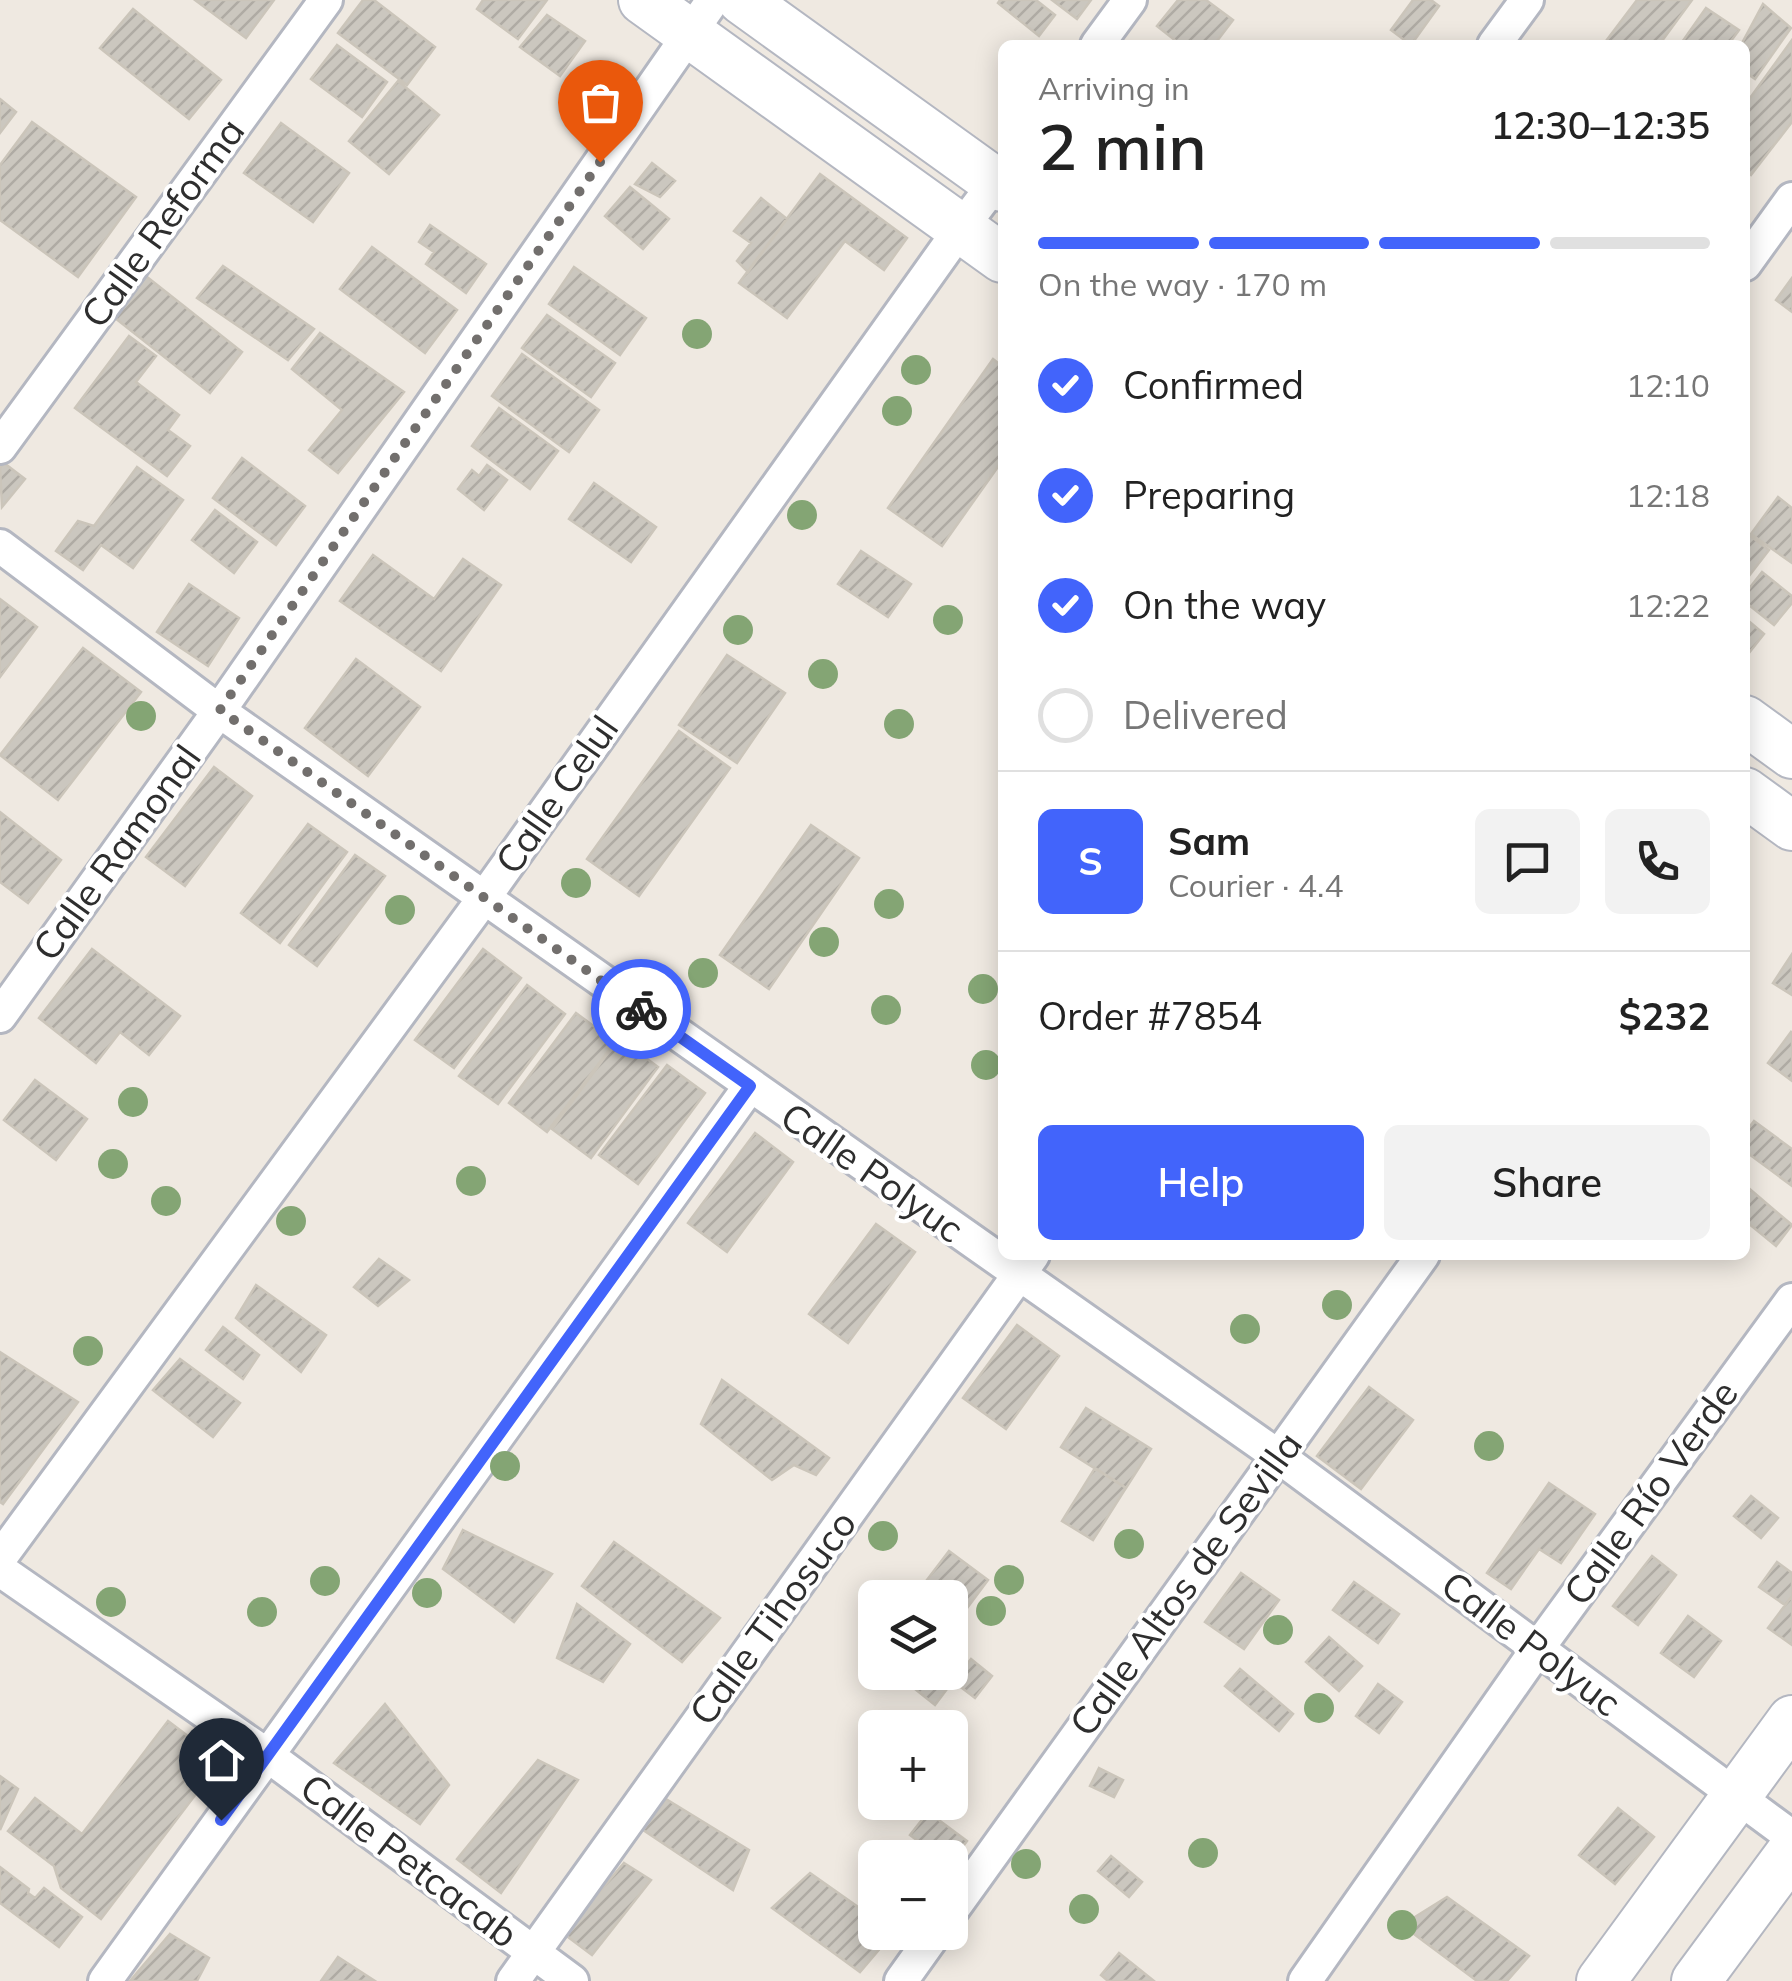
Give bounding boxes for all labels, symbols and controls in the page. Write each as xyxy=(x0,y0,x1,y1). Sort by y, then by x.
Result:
pin xyxy=(558,60,643,163)
text: Arriving in xyxy=(1038,68,1190,108)
icon: bag xyxy=(573,75,628,130)
text: 12:30–12:35 xyxy=(1490,101,1710,149)
text: 2 min xyxy=(1038,105,1207,186)
street label: Calle Reforma xyxy=(70,108,254,337)
text: On the way · 170 m xyxy=(1038,264,1327,304)
icon: check xyxy=(1038,358,1093,413)
text: Confirmed xyxy=(1123,361,1304,409)
text: 12:10 xyxy=(1626,365,1710,405)
icon: check xyxy=(1038,468,1093,523)
text: Preparing xyxy=(1123,471,1295,519)
text: 12:18 xyxy=(1626,475,1710,515)
icon: check xyxy=(1038,578,1093,633)
text: On the way xyxy=(1123,581,1326,629)
text: 12:22 xyxy=(1626,585,1710,625)
text: Delivered xyxy=(1123,691,1288,739)
street label: Calle Celul xyxy=(484,706,628,883)
street label: Calle Ramonal xyxy=(22,735,211,970)
button: chat xyxy=(1475,809,1580,914)
button: phone xyxy=(1605,809,1710,914)
text: Sam xyxy=(1168,817,1250,865)
text: S xyxy=(1078,837,1103,885)
text: Courier · 4.4 xyxy=(1168,865,1344,905)
courier xyxy=(591,959,691,1059)
icon: bike xyxy=(614,982,669,1037)
text: Order #7854 xyxy=(1038,992,1262,1040)
text: $232 xyxy=(1619,992,1710,1040)
street label: Calle Polyuc xyxy=(772,1092,973,1253)
button: Help xyxy=(1038,1125,1364,1240)
button: Share xyxy=(1384,1125,1710,1240)
street label: Calle Río Verde xyxy=(1553,1371,1748,1614)
street label: Calle Altos de Sevilla xyxy=(1059,1422,1312,1745)
street label: Calle Tihosuco xyxy=(678,1501,866,1734)
street label: Calle Polyuc xyxy=(1432,1560,1631,1726)
map controls xyxy=(858,1580,968,1950)
button: layers xyxy=(858,1580,968,1690)
button: + xyxy=(858,1710,968,1820)
pin xyxy=(179,1718,264,1821)
icon: home xyxy=(194,1733,249,1788)
street label: Calle Petcacab xyxy=(291,1763,528,1958)
button: − xyxy=(858,1840,968,1950)

